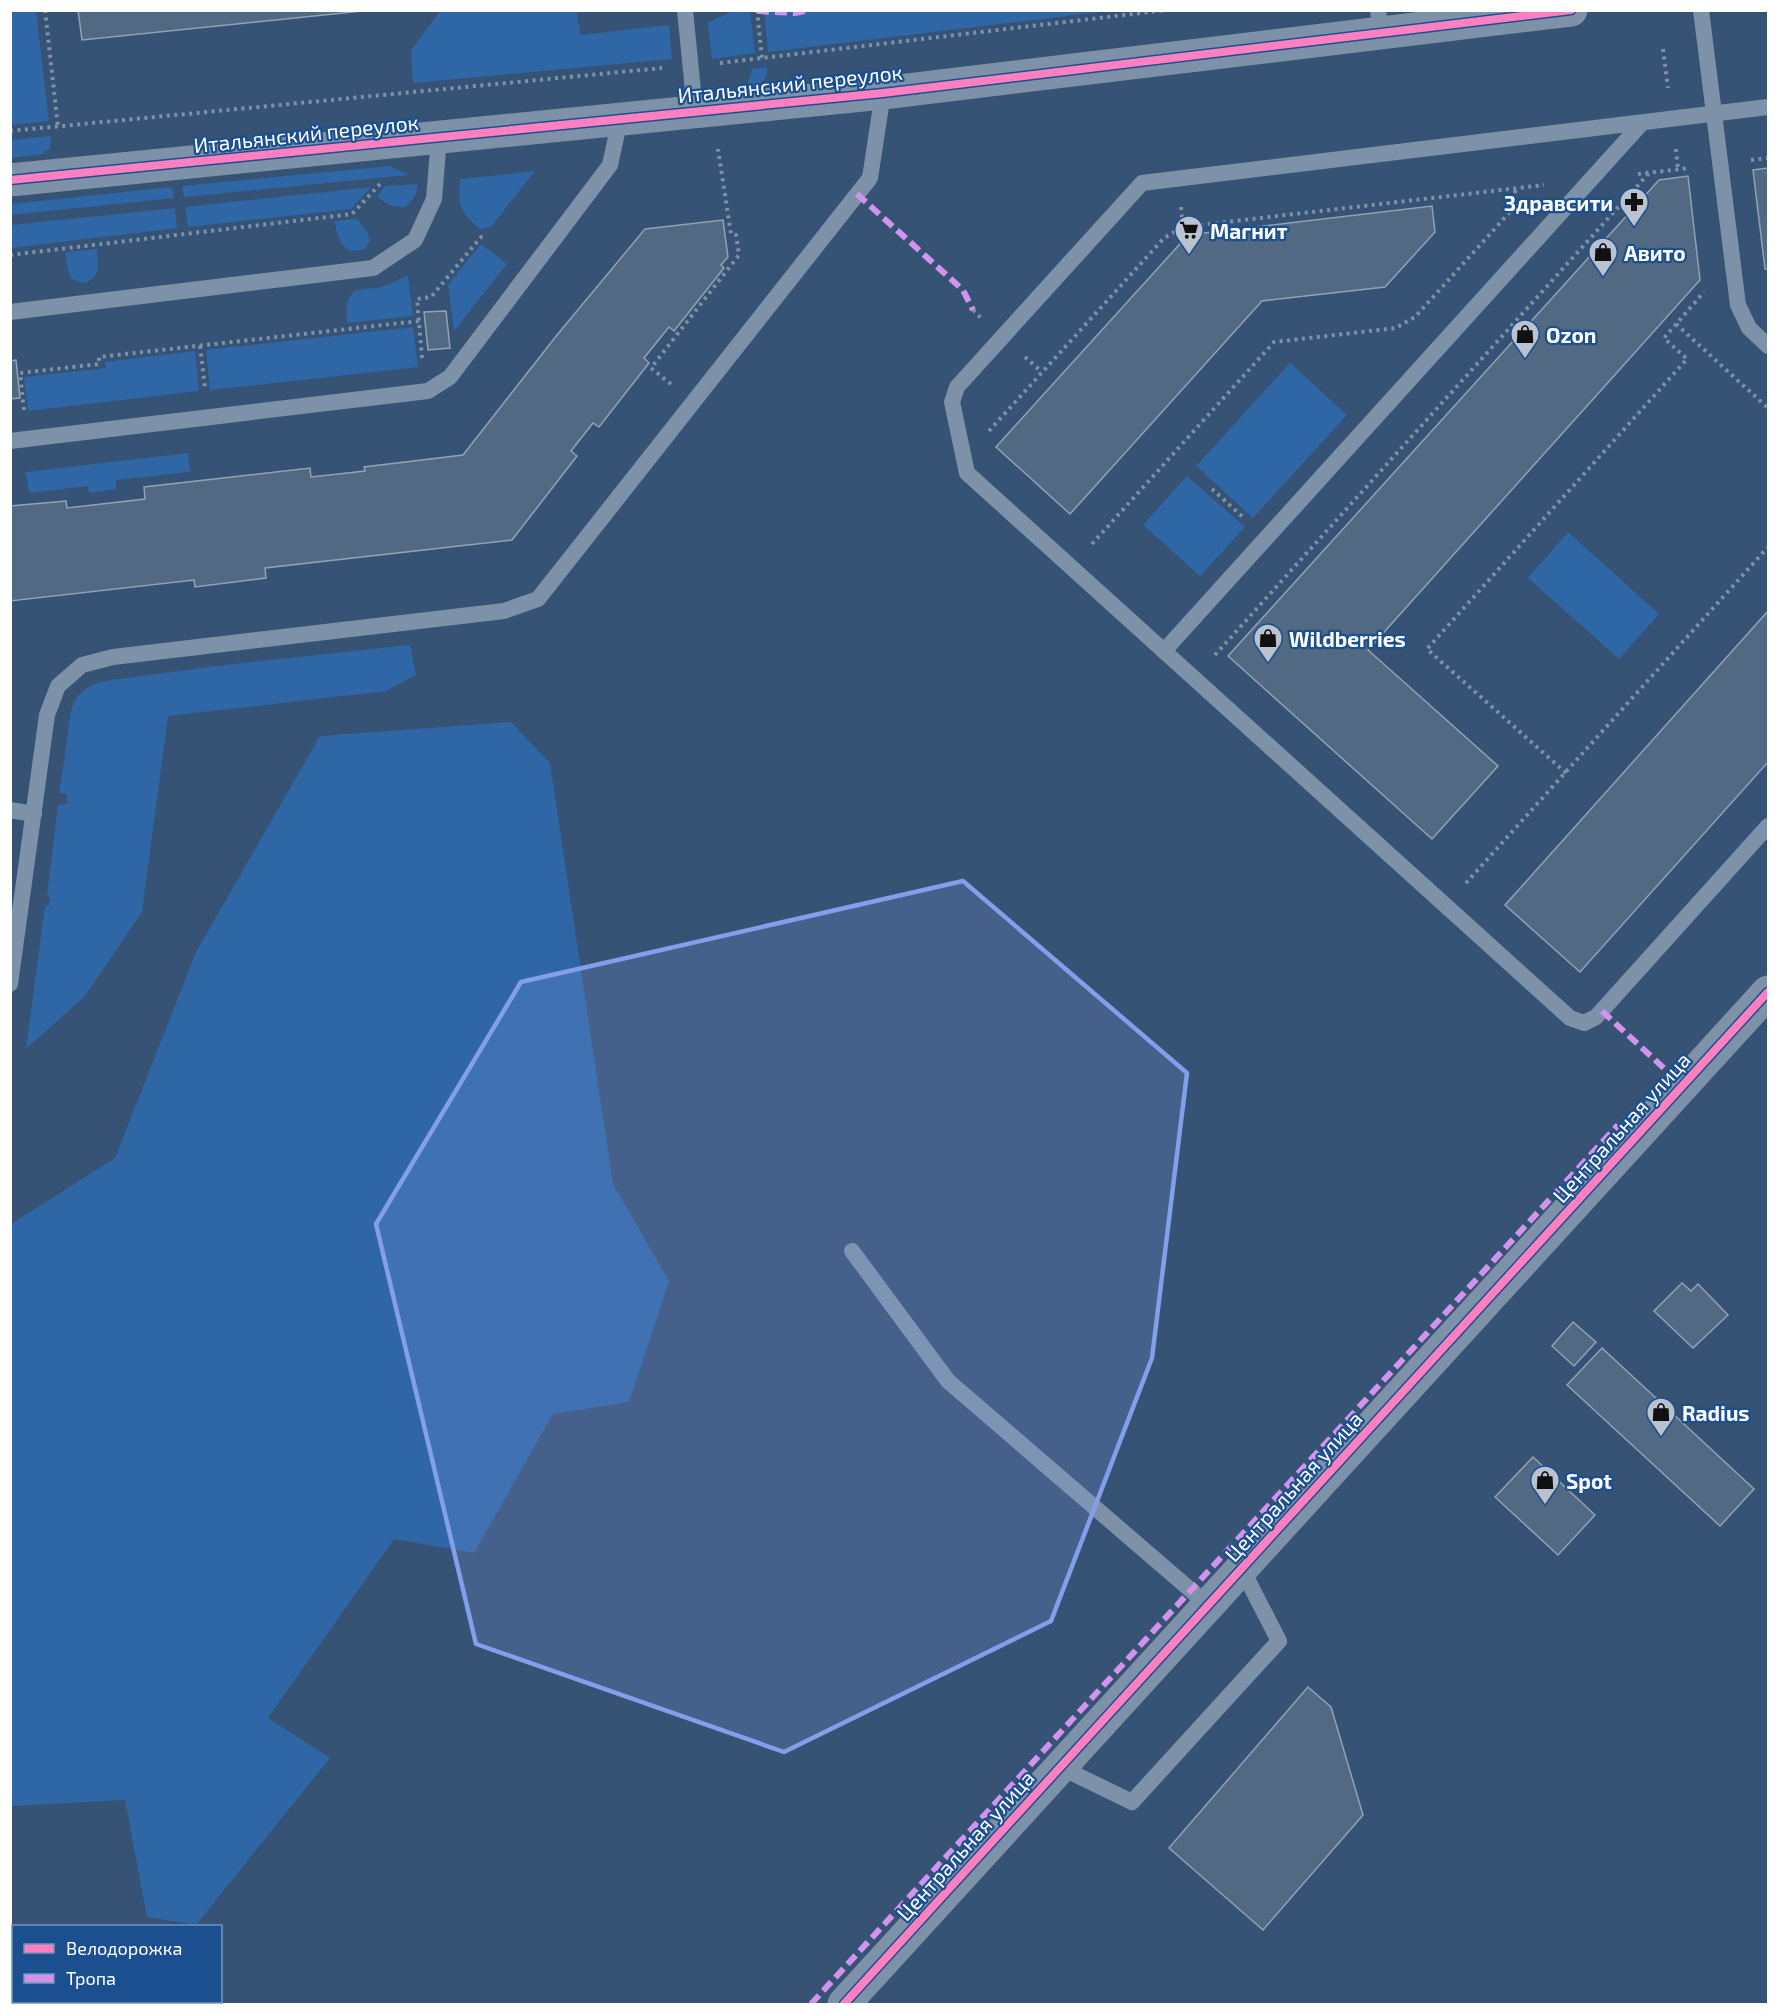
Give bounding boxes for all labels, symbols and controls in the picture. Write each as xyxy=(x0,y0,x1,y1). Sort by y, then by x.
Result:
street label: Итальянский переулок xyxy=(676,59,904,108)
street label: Итальянский переулок xyxy=(192,109,420,158)
pharmacy icon: Здравсити xyxy=(1618,186,1650,228)
place label: Здравсити xyxy=(1504,190,1613,215)
supermarket icon: Магнит xyxy=(1173,214,1205,256)
place label: Магнит xyxy=(1210,218,1288,243)
shop icon: Авито xyxy=(1587,236,1619,278)
place label: Авито xyxy=(1624,240,1686,265)
shop icon: Ozon xyxy=(1509,318,1541,360)
place label: Ozon xyxy=(1546,322,1596,347)
shop icon: Wildberries xyxy=(1252,622,1284,664)
place label: Wildberries xyxy=(1289,626,1406,651)
street label: Центральная улица xyxy=(1547,1047,1696,1208)
shop icon: Radius xyxy=(1645,1396,1677,1438)
place label: Radius xyxy=(1682,1400,1750,1425)
street label: Центральная улица xyxy=(1219,1406,1368,1567)
shop icon: Spot xyxy=(1529,1464,1561,1506)
place label: Spot xyxy=(1566,1468,1612,1493)
street label: Центральная улица xyxy=(891,1765,1040,1926)
legend xyxy=(12,1925,222,2003)
text: Велодорожка xyxy=(66,1937,182,1959)
text: Тропа xyxy=(66,1967,116,1989)

